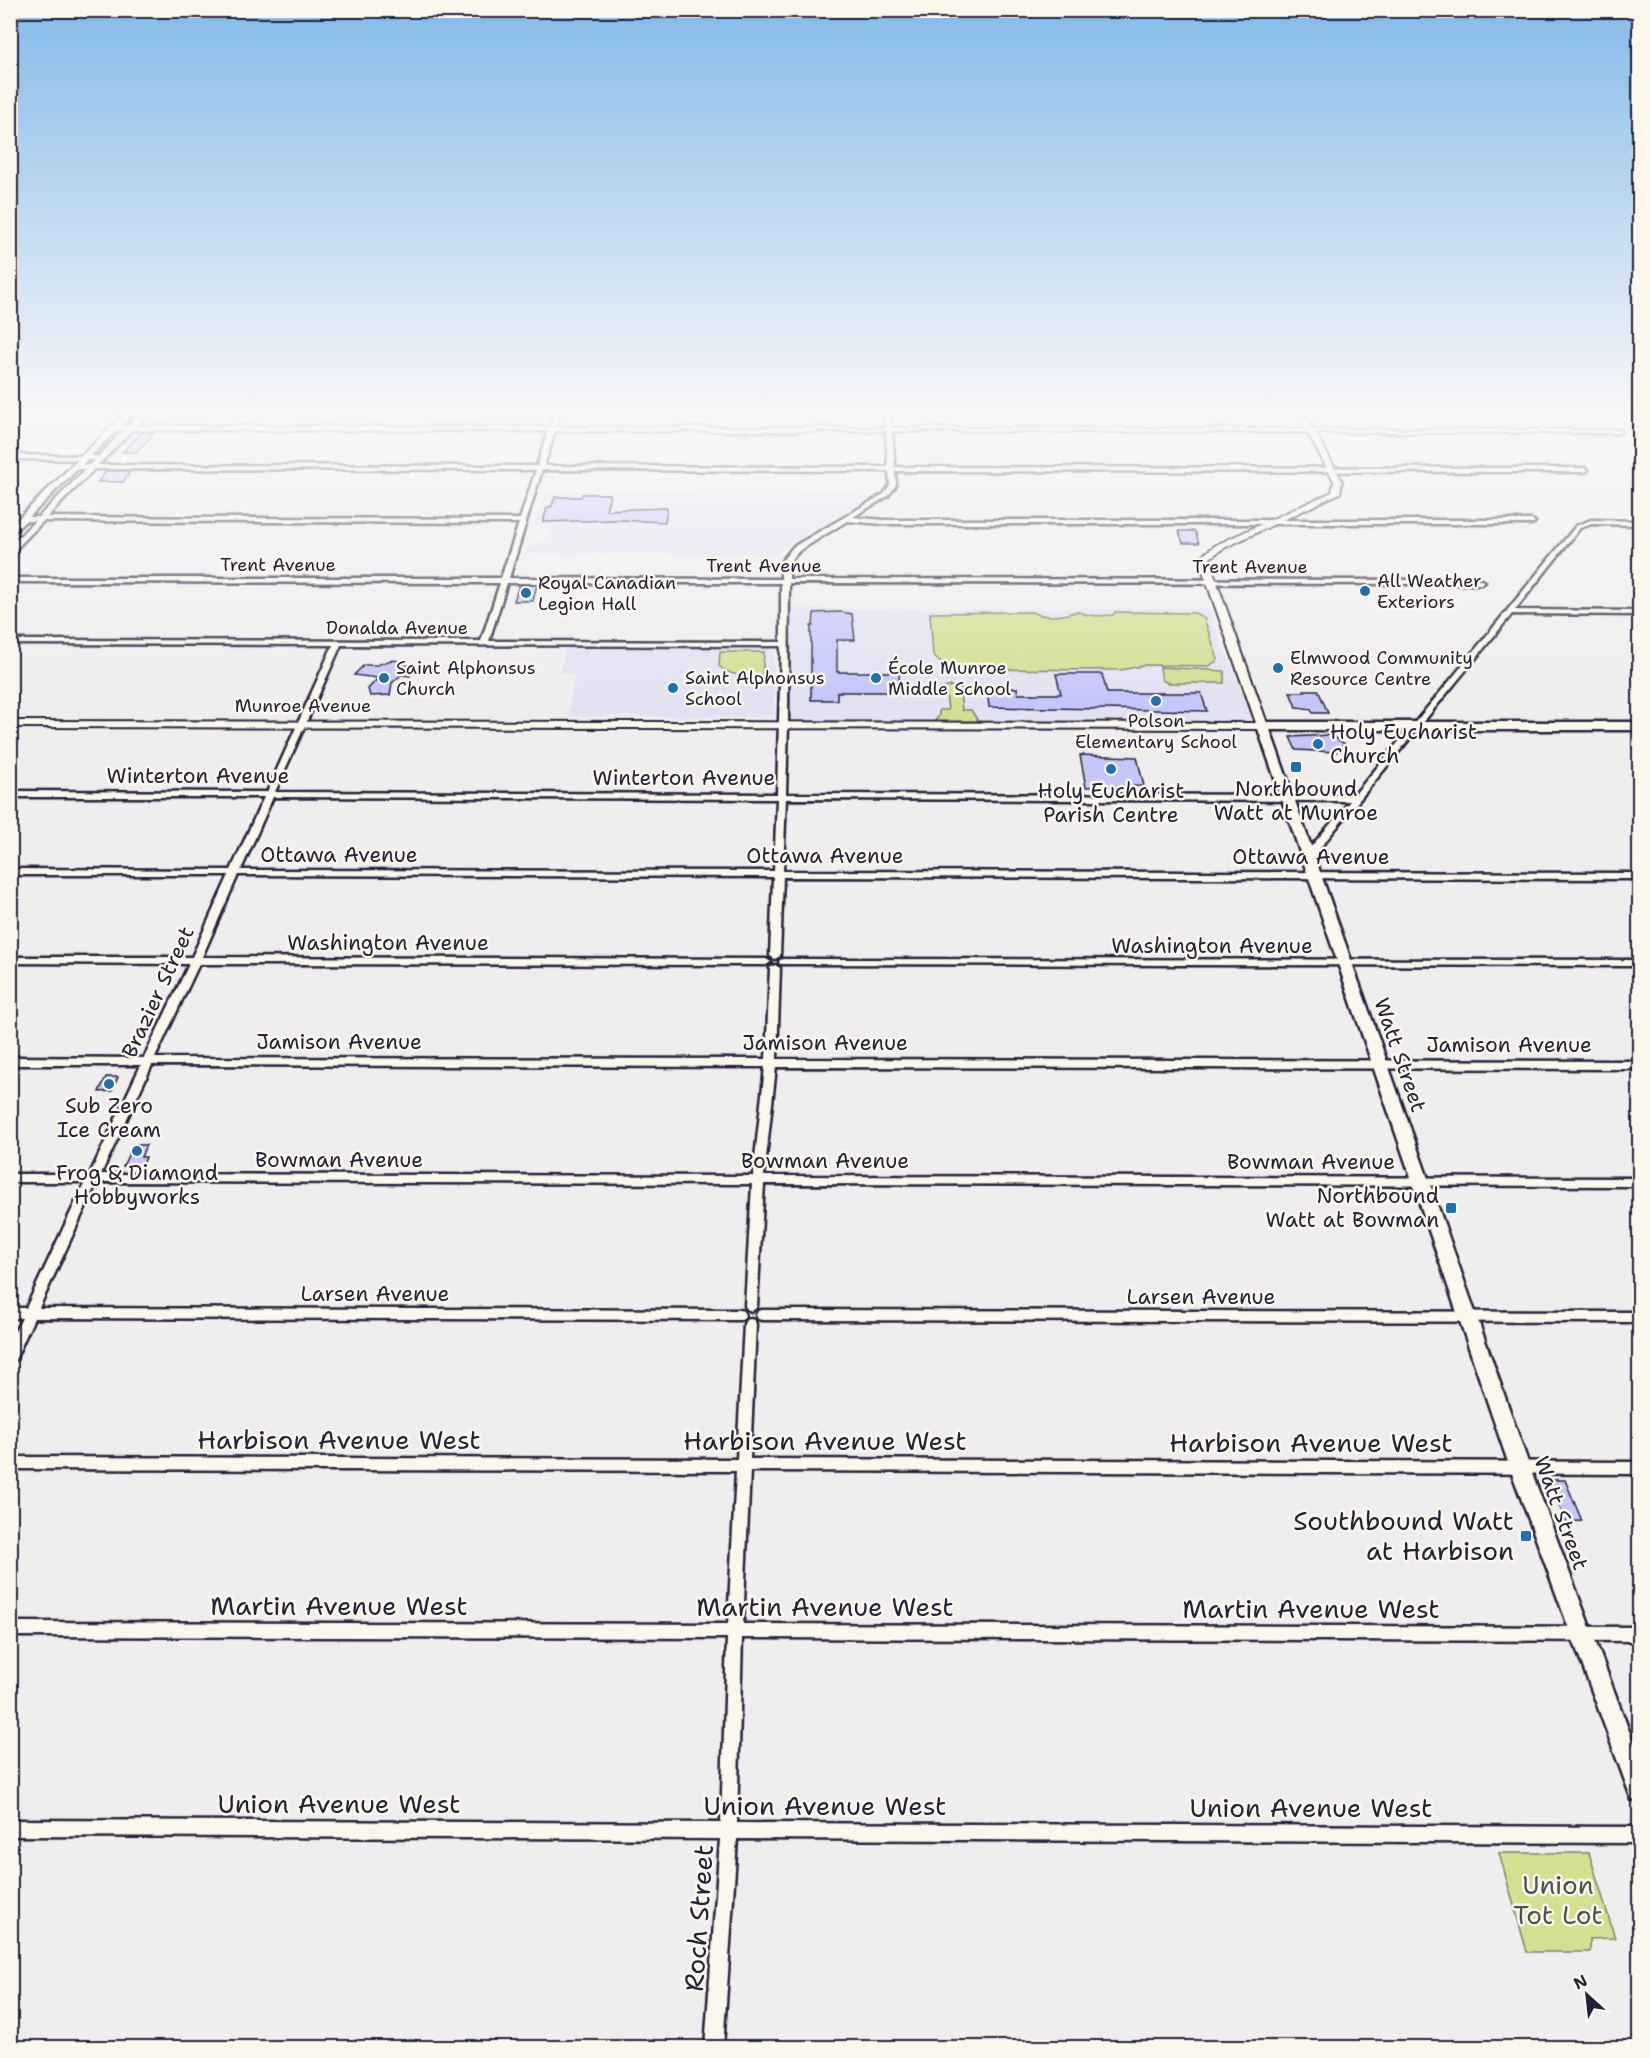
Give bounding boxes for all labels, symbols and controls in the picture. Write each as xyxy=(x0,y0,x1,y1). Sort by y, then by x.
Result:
street label: Trent Avenue xyxy=(220,553,336,577)
street label: Trent Avenue xyxy=(706,554,822,578)
street label: Trent Avenue xyxy=(1192,555,1308,579)
place label: All Weather Exteriors xyxy=(1377,569,1481,614)
place label: Royal Canadian Legion Hall xyxy=(538,571,676,616)
marker: All Weather Exteriors xyxy=(1358,584,1372,598)
marker: Royal Canadian Legion Hall xyxy=(519,586,533,600)
street label: Donalda Avenue xyxy=(326,616,468,640)
place label: Elmwood Community Resource Centre xyxy=(1290,646,1473,691)
place label: Saint Alphonsus Church xyxy=(396,656,536,701)
place label: École Munroe Middle School xyxy=(888,656,1012,701)
marker: Elmwood Community Resource Centre xyxy=(1271,661,1285,675)
place label: Saint Alphonsus School xyxy=(685,666,825,711)
marker: Saint Alphonsus Church xyxy=(377,671,391,685)
marker: École Munroe Middle School xyxy=(869,671,883,685)
marker: Saint Alphonsus School xyxy=(666,681,680,695)
street label: Munroe Avenue xyxy=(235,694,371,718)
marker: Polson Elementary School xyxy=(1149,694,1163,708)
place label: Polson Elementary School xyxy=(1075,709,1238,754)
place label: Holy Eucharist Church xyxy=(1330,718,1477,770)
marker: Holy Eucharist Church xyxy=(1311,737,1325,751)
marker: Northbound Watt at Munroe xyxy=(1289,760,1303,774)
street label: Winterton Avenue xyxy=(107,762,289,790)
marker: Holy Eucharist Parish Centre xyxy=(1104,762,1118,776)
street label: Winterton Avenue xyxy=(593,764,775,792)
place label: Northbound Watt at Munroe xyxy=(1214,775,1378,827)
place label: Holy Eucharist Parish Centre xyxy=(1038,777,1184,829)
street label: Ottawa Avenue xyxy=(260,841,418,869)
street label: Ottawa Avenue xyxy=(746,842,904,870)
street label: Ottawa Avenue xyxy=(1232,843,1390,871)
street label: Brazier Street xyxy=(115,922,201,1062)
street label: Washington Avenue xyxy=(287,929,489,957)
street label: Washington Avenue xyxy=(1111,932,1313,960)
street label: Watt Street xyxy=(1367,994,1433,1116)
street label: Jamison Avenue xyxy=(256,1028,422,1056)
street label: Jamison Avenue xyxy=(742,1029,908,1057)
street label: Jamison Avenue xyxy=(1426,1031,1592,1059)
marker: Sub Zero Ice Cream xyxy=(102,1077,116,1091)
place label: Sub Zero Ice Cream xyxy=(57,1092,161,1144)
marker: Frog & Diamond Hobbyworks xyxy=(130,1144,144,1158)
street label: Bowman Avenue xyxy=(255,1146,423,1174)
street label: Bowman Avenue xyxy=(741,1147,909,1175)
street label: Bowman Avenue xyxy=(1227,1148,1395,1176)
place label: Frog & Diamond Hobbyworks xyxy=(56,1159,218,1211)
place label: Northbound Watt at Bowman xyxy=(1266,1182,1439,1234)
marker: Northbound Watt at Bowman xyxy=(1444,1201,1458,1215)
street label: Larsen Avenue xyxy=(301,1280,449,1308)
street label: Larsen Avenue xyxy=(1127,1283,1275,1311)
street label: Harbison Avenue West xyxy=(197,1422,481,1457)
street label: Harbison Avenue West xyxy=(683,1423,967,1458)
street label: Harbison Avenue West xyxy=(1169,1425,1453,1460)
street label: Watt Street xyxy=(1528,1452,1594,1574)
place label: Southbound Watt at Harbison xyxy=(1293,1503,1514,1568)
marker: Southbound Watt at Harbison xyxy=(1519,1529,1533,1543)
street label: Martin Avenue West xyxy=(210,1588,468,1623)
street label: Martin Avenue West xyxy=(696,1589,954,1624)
street label: Martin Avenue West xyxy=(1182,1591,1440,1626)
street label: Union Avenue West xyxy=(218,1786,460,1821)
street label: Union Avenue West xyxy=(704,1788,946,1823)
street label: Union Avenue West xyxy=(1190,1790,1432,1825)
street label: Roch Street xyxy=(676,1843,721,1993)
park label: Union Tot Lot xyxy=(1513,1867,1603,1932)
north arrow xyxy=(1557,1965,1617,2025)
text: N xyxy=(1570,1970,1591,1994)

